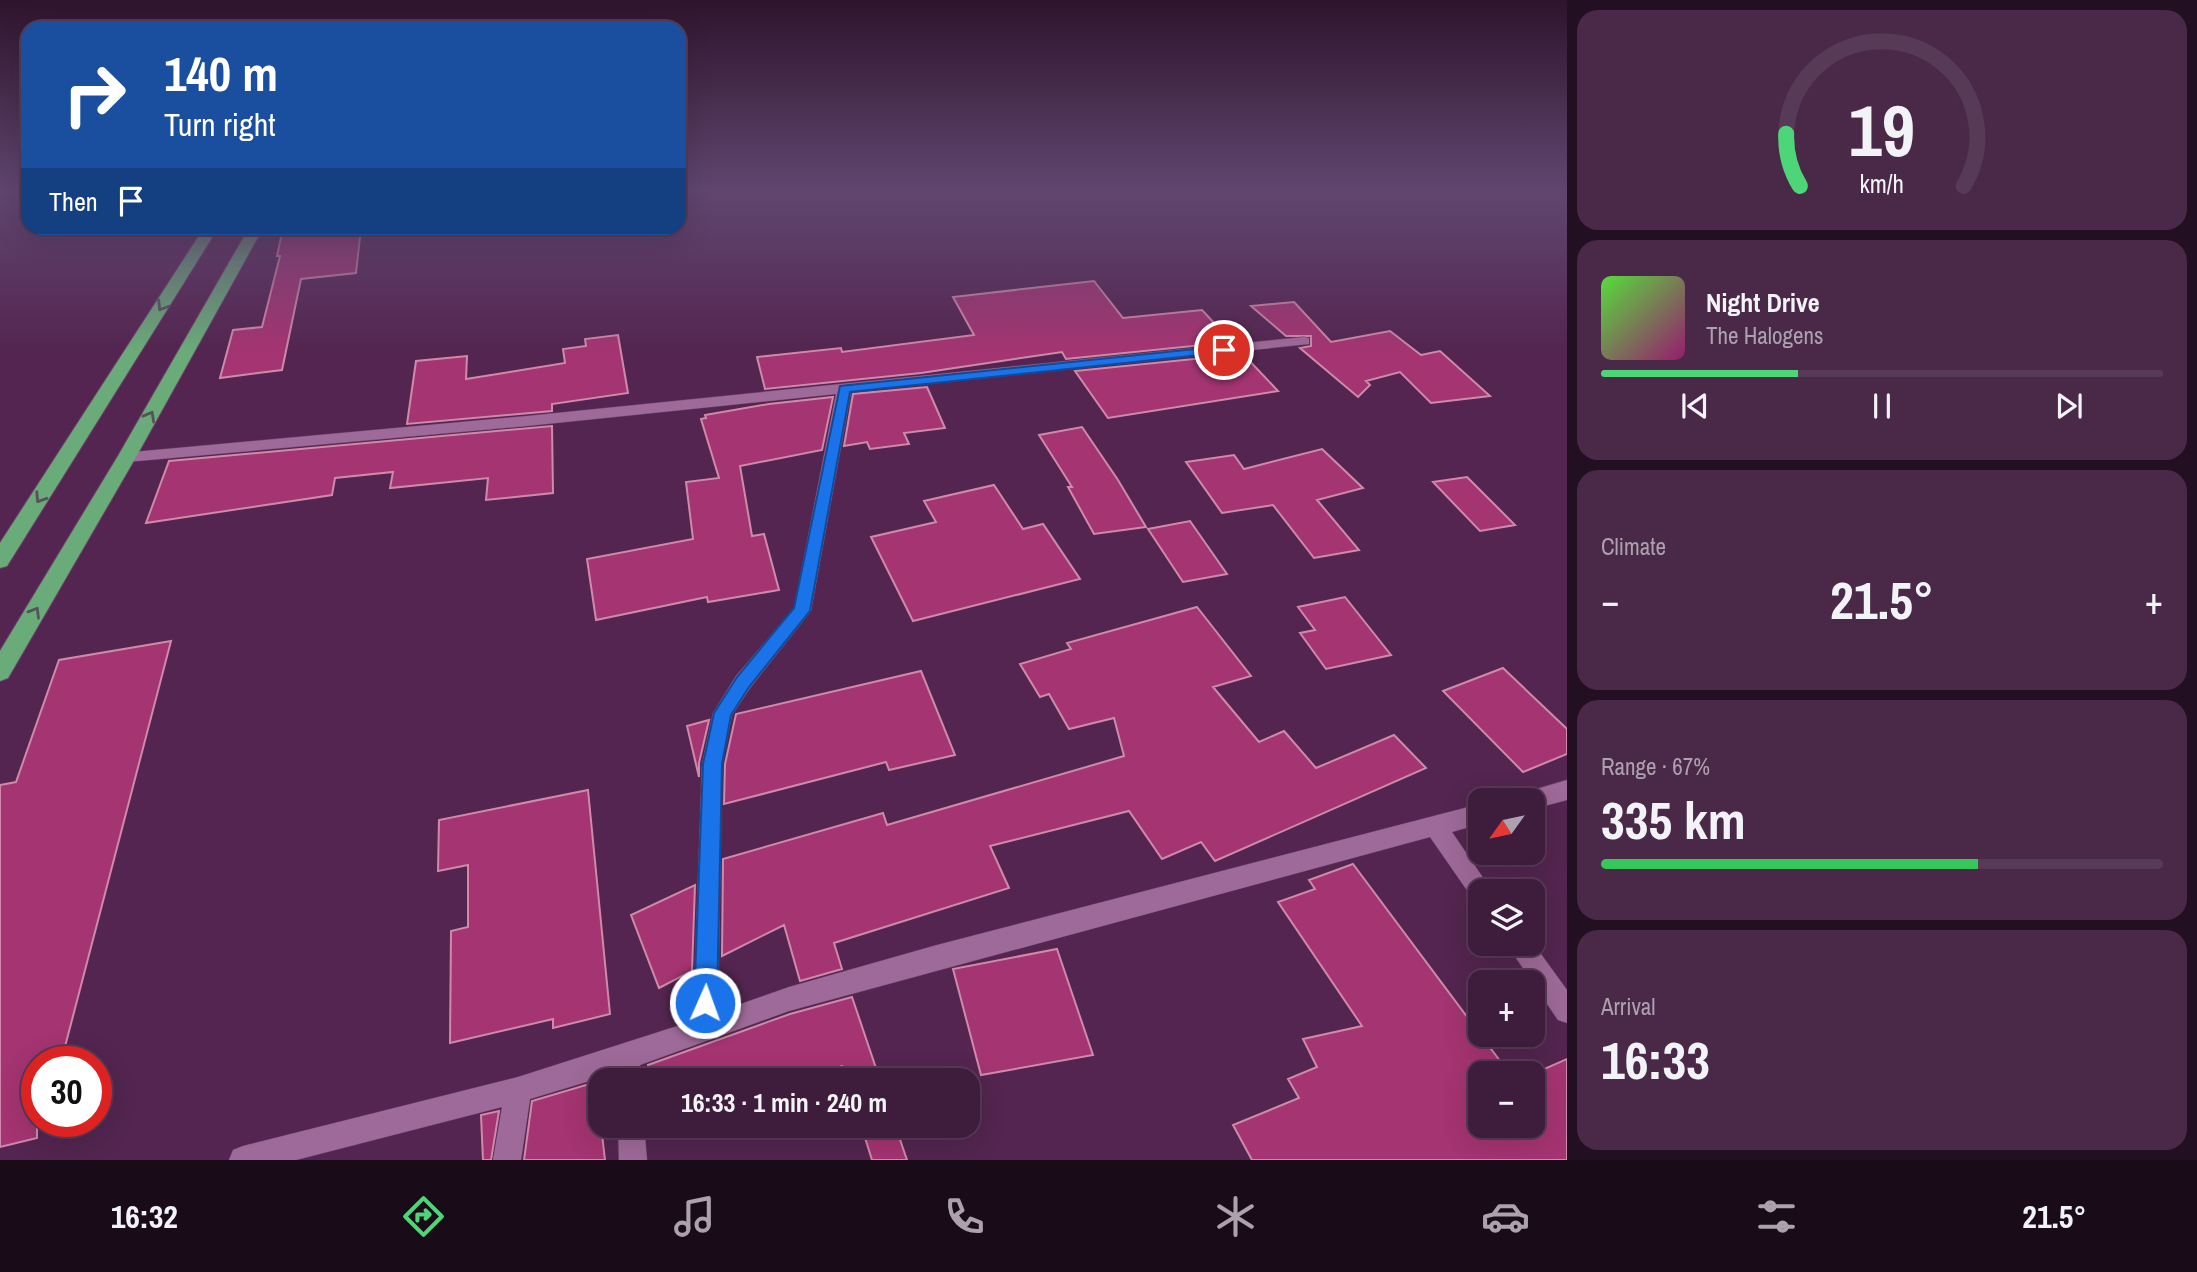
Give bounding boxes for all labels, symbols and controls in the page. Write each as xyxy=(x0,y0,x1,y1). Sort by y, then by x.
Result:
text: 140 m xyxy=(164,40,278,106)
icon: right xyxy=(49,49,140,140)
text: 19 xyxy=(1849,81,1915,179)
text: Turn right xyxy=(164,103,276,146)
text: km/h xyxy=(1860,167,1904,201)
icon: arrive xyxy=(112,182,150,220)
text: Then xyxy=(49,184,98,219)
text: Night Drive xyxy=(1706,285,1820,320)
one-way arrow xyxy=(157,298,170,311)
pin xyxy=(1194,320,1254,380)
text: The Halogens xyxy=(1706,320,1823,351)
icon: arrive xyxy=(1205,331,1243,369)
icon: previous xyxy=(1676,387,1714,425)
icon: pause xyxy=(1863,387,1901,425)
icon: next xyxy=(2050,387,2088,425)
one-way arrow xyxy=(142,411,155,424)
one-way arrow xyxy=(35,490,48,503)
text: Climate xyxy=(1601,531,1666,562)
text: 21.5° xyxy=(1830,565,1934,635)
text: − xyxy=(1601,575,1619,626)
text: + xyxy=(2145,575,2163,626)
one-way arrow xyxy=(27,607,40,620)
text: Range · 67% xyxy=(1601,751,1710,782)
text: 335 km xyxy=(1601,785,1746,855)
north arrow xyxy=(1468,788,1545,864)
map controls xyxy=(1468,788,1545,1138)
button: layers xyxy=(1468,879,1545,956)
position arrow xyxy=(668,966,742,1040)
button: + xyxy=(1468,970,1545,1047)
text: Arrival xyxy=(1601,991,1656,1022)
text: 16:33 xyxy=(1601,1025,1710,1095)
speed limit sign: 30 xyxy=(21,1046,112,1137)
button: − xyxy=(1468,1061,1545,1138)
text: 16:33 · 1 min · 240 m xyxy=(681,1085,887,1120)
icon: directions xyxy=(399,1192,448,1241)
icon: music xyxy=(670,1192,719,1241)
icon: phone xyxy=(940,1192,989,1241)
icon: climate xyxy=(1211,1192,1260,1241)
icon: car xyxy=(1481,1192,1530,1241)
icon: filters xyxy=(1752,1192,1801,1241)
text: 16:32 xyxy=(111,1195,178,1238)
text: 21.5° xyxy=(2022,1195,2086,1238)

